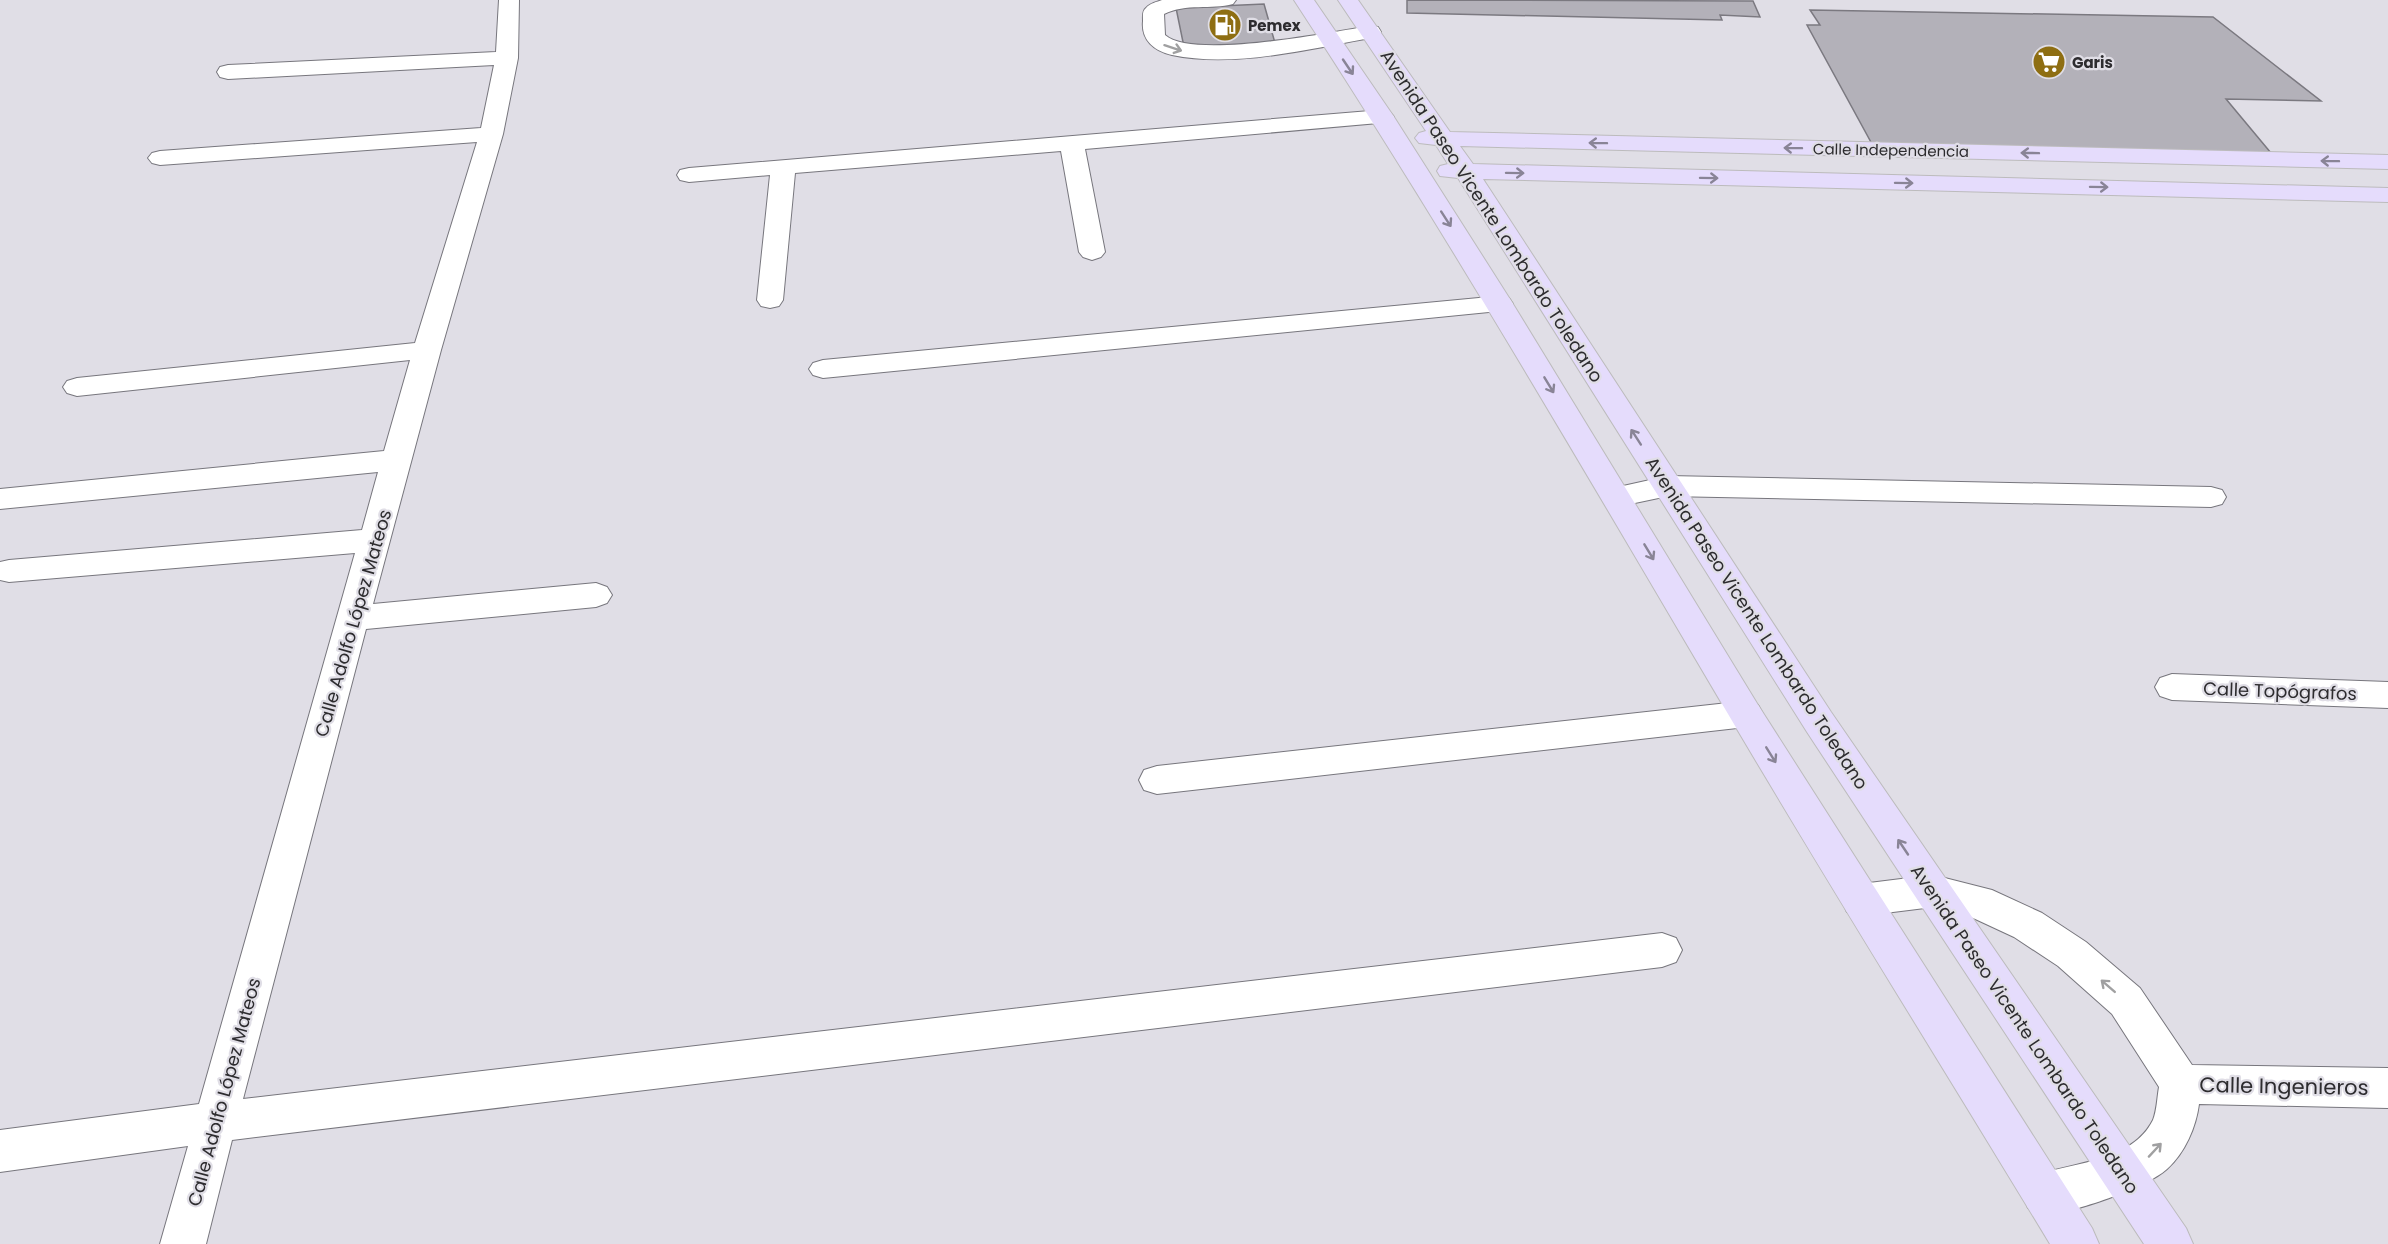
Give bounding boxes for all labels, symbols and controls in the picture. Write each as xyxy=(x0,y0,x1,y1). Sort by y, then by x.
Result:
fuel station icon: Pemex xyxy=(1207,7,1243,43)
place label: Pemex xyxy=(1248,15,1301,36)
one-way arrow xyxy=(1163,43,1182,54)
supermarket icon: Garis xyxy=(2031,44,2067,80)
street label: Avenida Paseo Vicente Lombardo Toledano xyxy=(1375,45,1609,387)
place label: Garis xyxy=(2072,52,2113,73)
one-way arrow xyxy=(1342,58,1354,74)
one-way arrow xyxy=(1588,137,1608,149)
street label: Calle Independencia xyxy=(1813,138,1969,162)
one-way arrow xyxy=(1783,142,1803,153)
one-way arrow xyxy=(2020,148,2040,159)
one-way arrow xyxy=(2320,155,2340,167)
one-way arrow xyxy=(1504,167,1524,179)
one-way arrow xyxy=(1699,172,1719,183)
one-way arrow xyxy=(1894,177,1914,188)
one-way arrow xyxy=(2089,182,2109,193)
one-way arrow xyxy=(1439,211,1452,228)
one-way arrow xyxy=(1543,376,1555,393)
one-way arrow xyxy=(1630,429,1642,446)
street label: Avenida Paseo Vicente Lombardo Toledano xyxy=(1640,452,1874,794)
street label: Calle Adolfo López Mateos xyxy=(309,506,397,740)
one-way arrow xyxy=(1643,543,1655,560)
street label: Calle Topógrafos xyxy=(2203,676,2357,706)
one-way arrow xyxy=(1766,746,1778,763)
one-way arrow xyxy=(1897,839,1909,855)
street label: Avenida Paseo Vicente Lombardo Toledano xyxy=(1905,859,2145,1199)
street label: Calle Adolfo López Mateos xyxy=(181,975,267,1209)
one-way arrow xyxy=(2101,979,2116,993)
street label: Calle Ingenieros xyxy=(2199,1070,2369,1102)
one-way arrow xyxy=(2148,1142,2162,1158)

